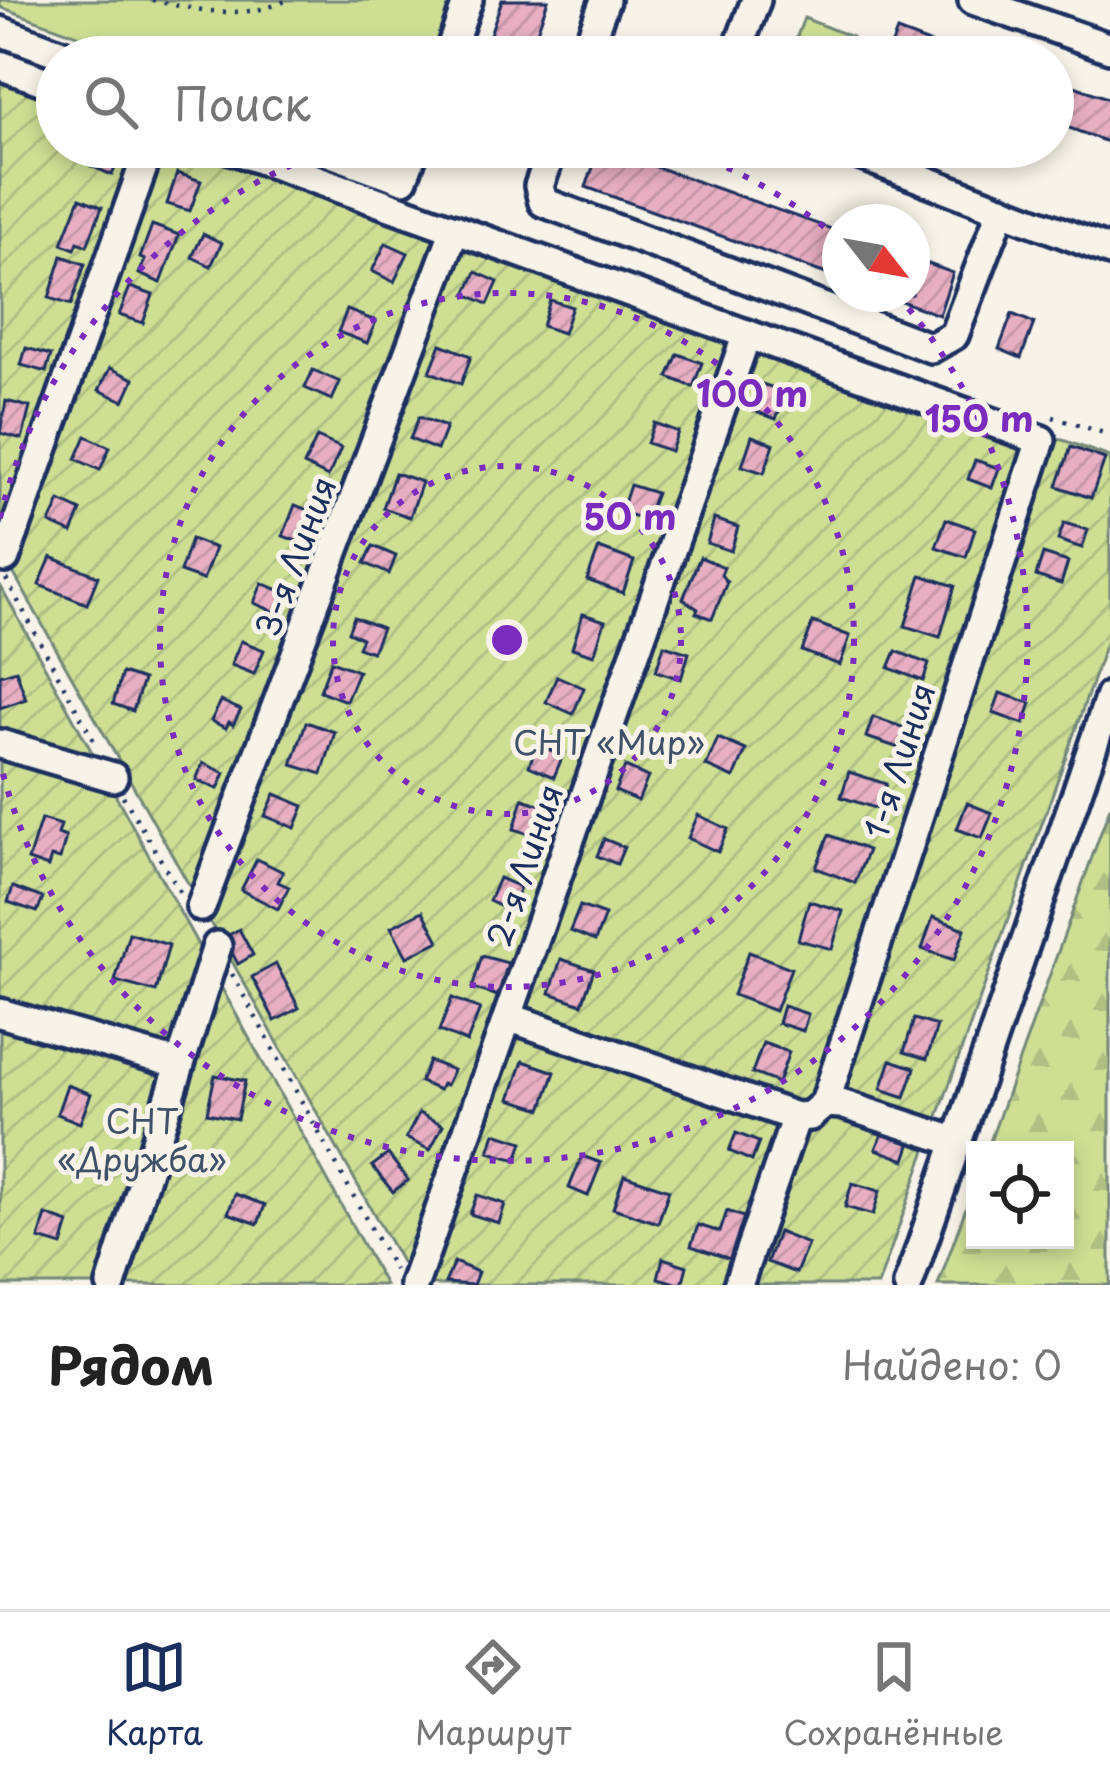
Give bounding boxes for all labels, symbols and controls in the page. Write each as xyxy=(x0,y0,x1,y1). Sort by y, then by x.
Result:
search box xyxy=(36,36,1074,168)
text: Поиск xyxy=(174,68,311,136)
icon: search xyxy=(78,69,144,135)
north arrow xyxy=(822,204,930,312)
text: 100 m xyxy=(696,365,808,419)
text: 150 m xyxy=(924,390,1034,444)
street label: 3-я Линия xyxy=(241,469,347,643)
text: 50 m xyxy=(583,488,677,542)
centre of rings xyxy=(486,619,528,661)
street label: 1-я Линия xyxy=(849,676,947,844)
park label: СНТ «Мир» xyxy=(513,716,705,766)
street label: 2-я Линия xyxy=(472,777,574,953)
park label: СНТ «Дружба» xyxy=(57,1095,227,1183)
map controls xyxy=(966,1141,1074,1249)
button: locate xyxy=(966,1141,1074,1249)
text: Рядом xyxy=(48,1325,214,1402)
text: Найдено: 0 xyxy=(842,1334,1062,1393)
tab: Карта xyxy=(106,1634,203,1756)
tab: Маршрут xyxy=(415,1634,571,1756)
tab: Сохранённые xyxy=(783,1634,1004,1756)

